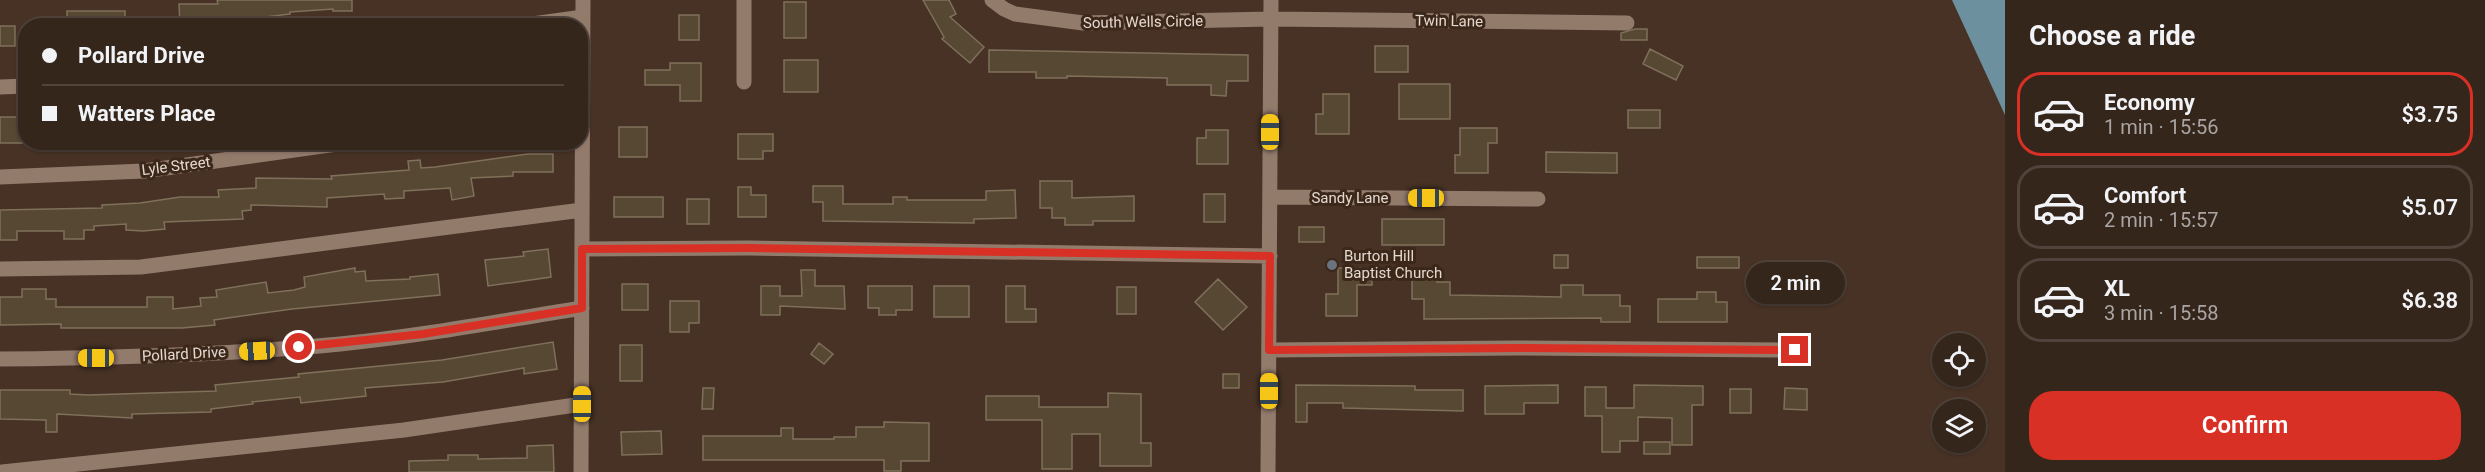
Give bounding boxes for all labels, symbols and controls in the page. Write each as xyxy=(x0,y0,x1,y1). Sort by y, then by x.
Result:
street label: Twin Lane xyxy=(1415,11,1483,31)
street label: South Wells Circle xyxy=(1083,12,1203,32)
text: Choose a ride xyxy=(2029,20,2195,52)
text: Pollard Drive xyxy=(78,43,205,68)
icon: car xyxy=(2032,87,2086,141)
text: Economy xyxy=(2104,90,2195,115)
text: Watters Place xyxy=(78,101,215,126)
text: $3.75 xyxy=(2401,102,2458,127)
car xyxy=(1261,114,1279,150)
text: 1 min · 15:56 xyxy=(2104,115,2219,139)
street label: Lyle Street xyxy=(141,153,211,179)
icon: car xyxy=(2032,180,2086,234)
text: Comfort xyxy=(2104,183,2186,208)
street label: Sandy Lane xyxy=(1311,189,1389,207)
car xyxy=(1408,189,1444,207)
text: $5.07 xyxy=(2401,195,2458,220)
text: 2 min · 15:57 xyxy=(2104,208,2219,232)
place label: Burton Hill Baptist Church xyxy=(1344,247,1442,282)
marker: Burton Hill Baptist Church xyxy=(1325,258,1339,272)
callout: 2 min xyxy=(1746,263,1844,305)
text: 2 min xyxy=(1770,271,1821,295)
icon: car xyxy=(2032,273,2086,327)
text: XL xyxy=(2104,276,2130,301)
text: $6.38 xyxy=(2401,288,2458,313)
text: 3 min · 15:58 xyxy=(2104,301,2219,325)
route start xyxy=(285,333,312,360)
map controls xyxy=(1932,333,1986,453)
button: locate xyxy=(1932,333,1986,387)
route end xyxy=(1781,336,1808,363)
car xyxy=(239,341,275,361)
street label: Pollard Drive xyxy=(141,343,227,365)
car xyxy=(78,349,114,367)
car xyxy=(1260,373,1278,409)
car xyxy=(573,386,591,422)
button: Confirm xyxy=(2029,391,2461,460)
button: layers xyxy=(1932,399,1986,453)

